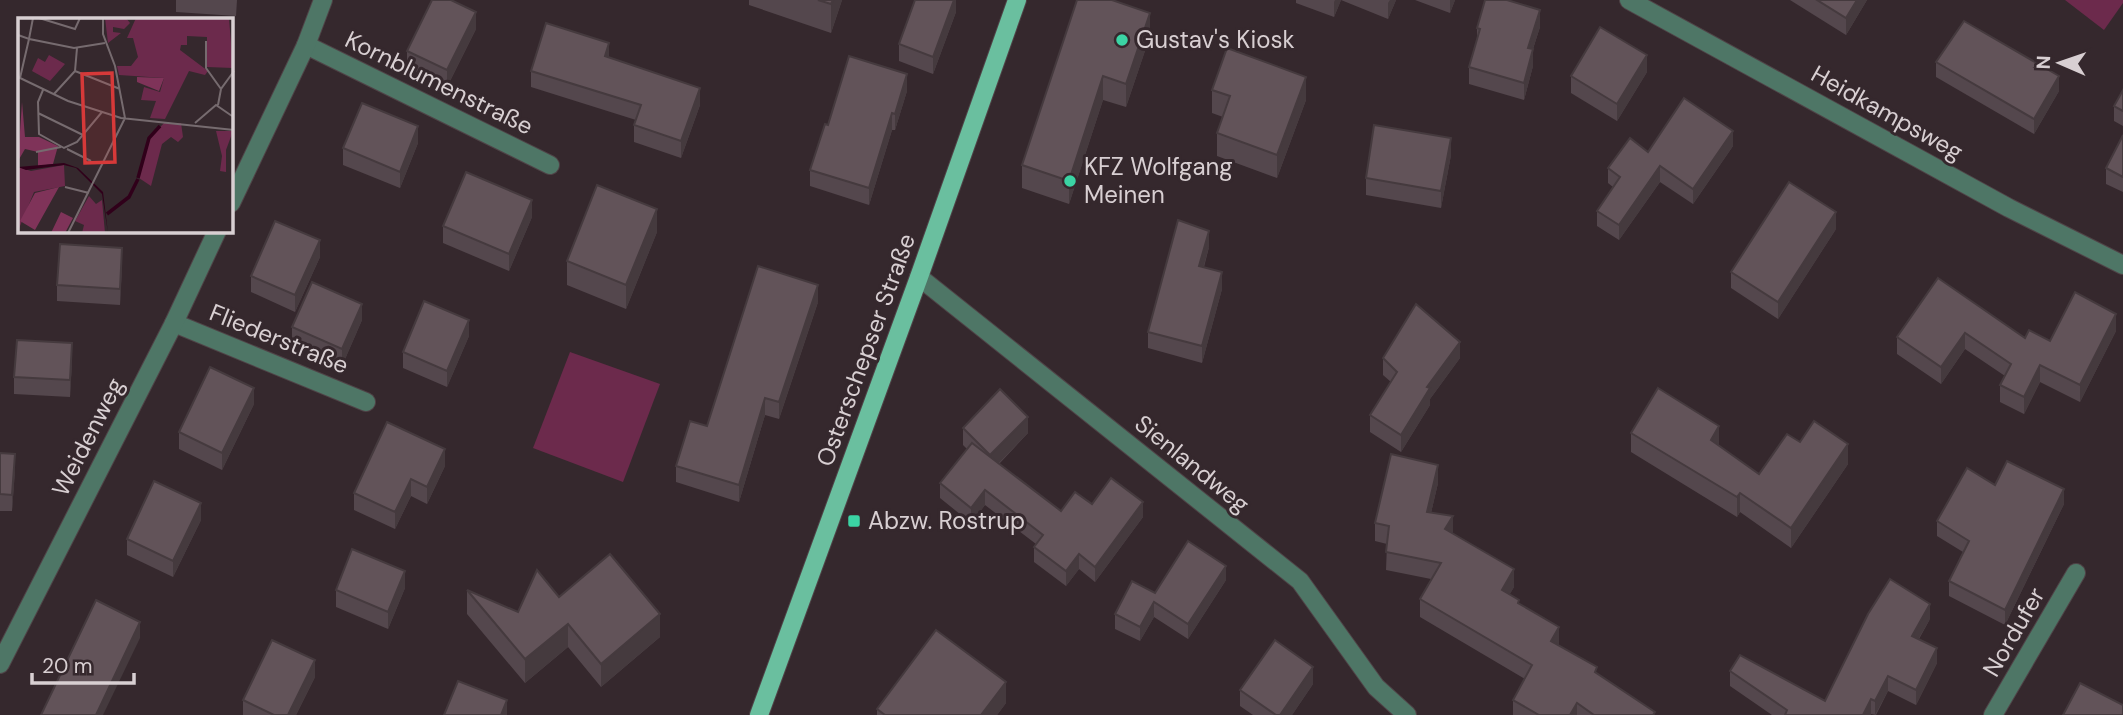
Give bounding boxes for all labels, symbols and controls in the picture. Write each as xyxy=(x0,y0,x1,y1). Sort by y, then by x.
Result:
inset map xyxy=(18,18,233,233)
street label: Kornblumenstraße xyxy=(340,24,538,141)
place label: Gustav's Kiosk xyxy=(1136,24,1295,55)
north arrow xyxy=(2025,28,2095,98)
marker: Gustav's Kiosk xyxy=(1114,32,1130,48)
text: N xyxy=(2031,55,2056,70)
street label: Heidkampsweg xyxy=(1806,58,1969,167)
place label: KFZ Wolfgang Meinen xyxy=(1084,151,1233,210)
marker: KFZ Wolfgang Meinen xyxy=(1062,173,1078,189)
street label: Osterschepser Straße xyxy=(809,229,922,470)
street label: Fliederstraße xyxy=(205,297,353,380)
street label: Weidenweg xyxy=(45,372,131,501)
street label: Sienlandweg xyxy=(1128,408,1256,519)
place label: Abzw. Rostrup xyxy=(868,505,1025,536)
marker: Abzw. Rostrup xyxy=(846,513,862,529)
street label: Nordufer xyxy=(1976,581,2052,682)
scale bar xyxy=(32,642,133,686)
text: 20 m xyxy=(42,652,93,680)

